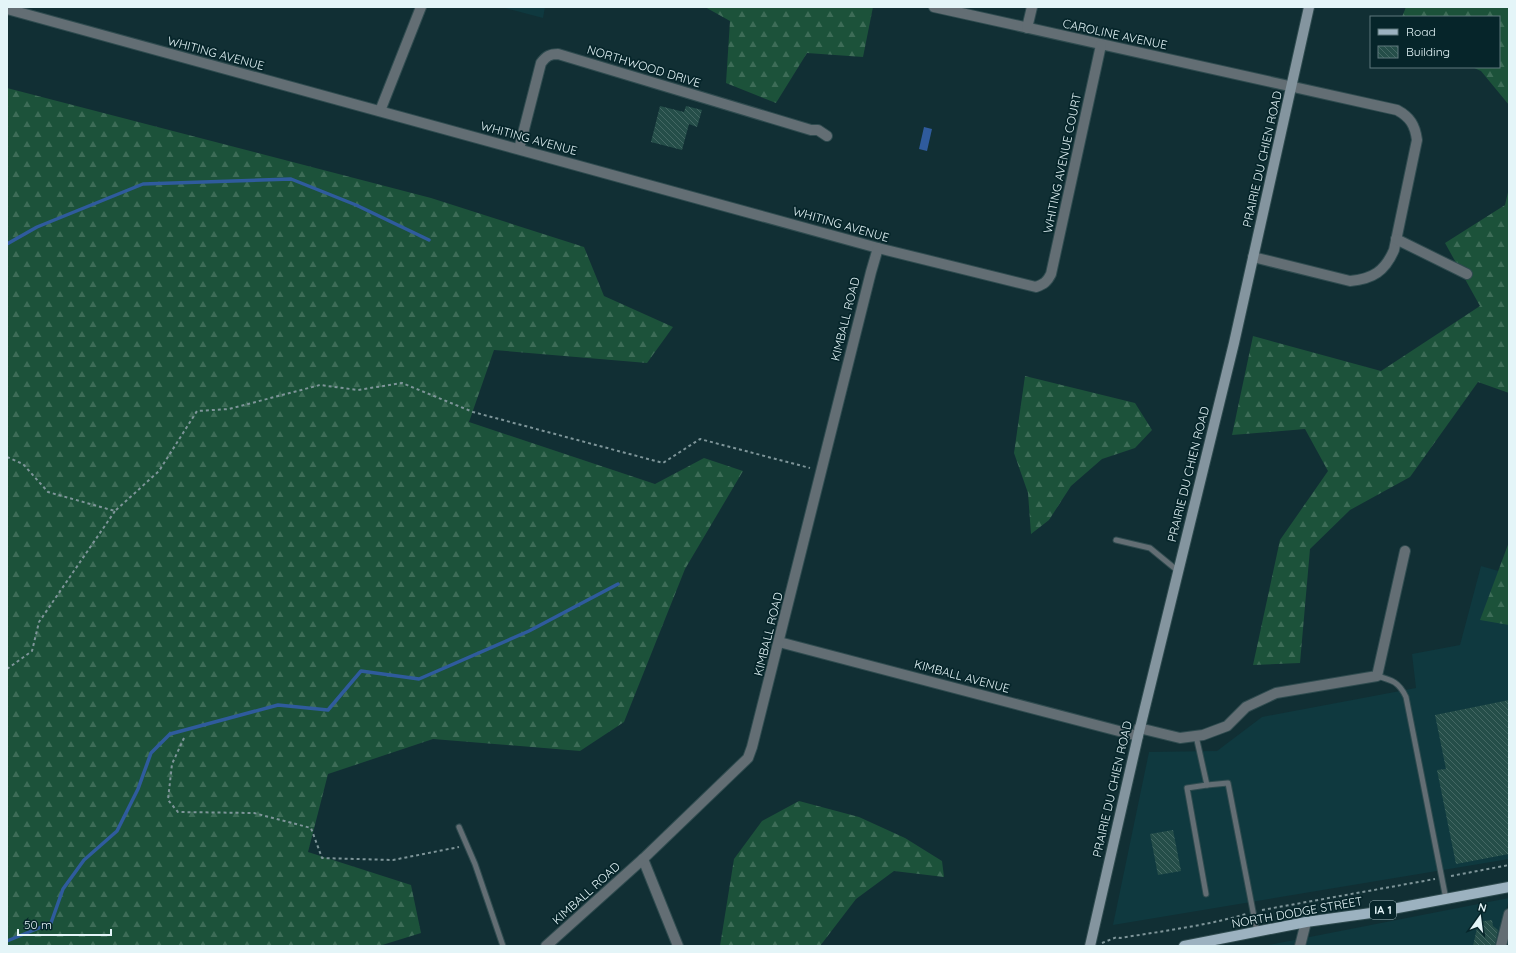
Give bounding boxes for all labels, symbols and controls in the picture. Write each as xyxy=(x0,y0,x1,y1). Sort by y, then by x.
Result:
street label: CAROLINE AVENUE xyxy=(1061,16,1169,52)
legend xyxy=(1370,16,1500,68)
text: Road xyxy=(1406,24,1436,39)
street label: WHITING AVENUE xyxy=(166,33,266,73)
street label: NORTHWOOD DRIVE xyxy=(585,42,703,90)
text: Building xyxy=(1406,44,1450,59)
street label: PRAIRIE DU CHIEN ROAD xyxy=(1239,89,1285,229)
street label: WHITING AVENUE COURT xyxy=(1040,91,1084,235)
street label: WHITING AVENUE xyxy=(479,118,579,158)
street label: WHITING AVENUE xyxy=(791,203,891,245)
street label: KIMBALL ROAD xyxy=(827,275,863,363)
street label: PRAIRIE DU CHIEN ROAD xyxy=(1164,404,1212,543)
street label: KIMBALL ROAD xyxy=(750,590,786,678)
street label: KIMBALL AVENUE xyxy=(913,656,1012,696)
street label: PRAIRIE DU CHIEN ROAD xyxy=(1089,719,1135,859)
street label: KIMBALL ROAD xyxy=(549,858,623,927)
street label: NORTH DODGE STREET xyxy=(1230,893,1364,931)
north arrow xyxy=(1460,897,1500,937)
text: N xyxy=(1477,900,1488,915)
road number: IA 1 xyxy=(1370,901,1396,919)
scale bar xyxy=(18,911,111,937)
text: 50 m xyxy=(24,917,52,932)

